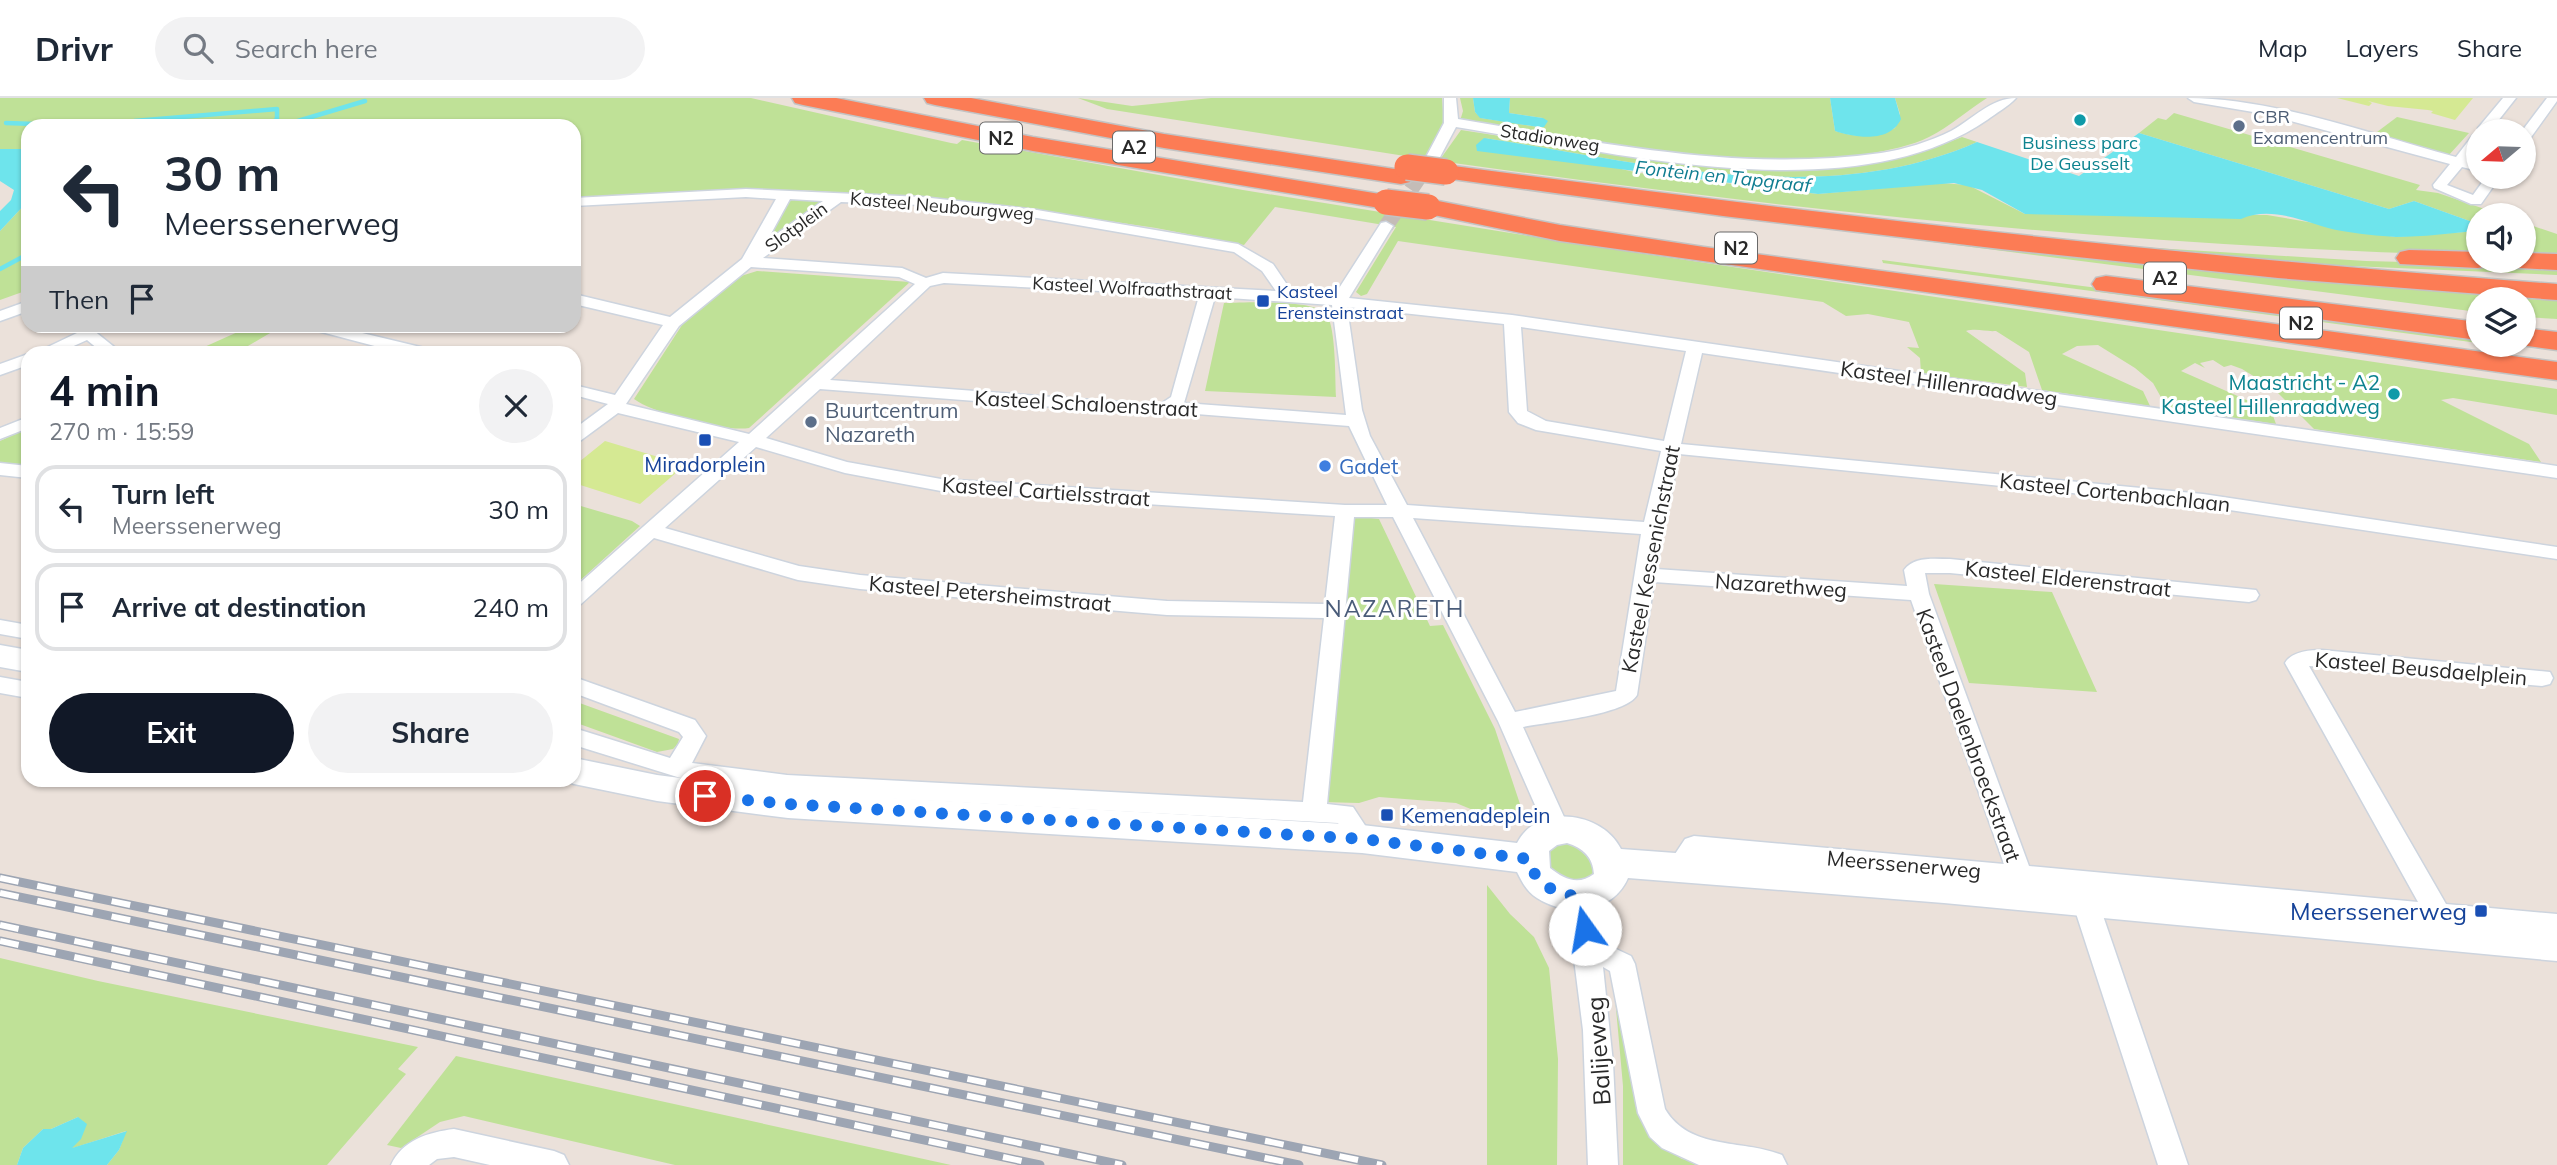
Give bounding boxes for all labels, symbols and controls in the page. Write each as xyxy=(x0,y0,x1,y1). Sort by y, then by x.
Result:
search box xyxy=(155,17,645,80)
text: Drivr xyxy=(35,28,113,69)
icon: search xyxy=(179,29,217,67)
text: Search here xyxy=(235,32,378,65)
text: Map xyxy=(2258,33,2307,63)
text: Layers xyxy=(2345,33,2419,63)
text: Share xyxy=(2457,33,2522,63)
place label: CBR Examencentrum xyxy=(2253,105,2388,149)
marker: Business parc De Geusselt xyxy=(2072,112,2088,128)
marker: CBR Examencentrum xyxy=(2231,118,2247,134)
street label: Stadionweg xyxy=(1499,119,1601,157)
north arrow xyxy=(2466,119,2536,189)
map controls xyxy=(2466,119,2536,357)
road number: N2 xyxy=(980,122,1022,154)
place label: Business parc De Geusselt xyxy=(2022,131,2138,175)
road number: A2 xyxy=(1113,132,1155,162)
text: 30 m xyxy=(164,142,280,203)
icon: left xyxy=(49,147,140,238)
water label: Fontein en Tapgraaf xyxy=(1634,155,1815,197)
street label: Kasteel Neubourgweg xyxy=(849,187,1035,225)
street label: Slotplein xyxy=(760,197,832,257)
text: Meerssenerweg xyxy=(164,203,400,243)
button: sound xyxy=(2466,203,2536,273)
road number: N2 xyxy=(1715,232,1757,264)
road number: A2 xyxy=(2144,262,2186,294)
street label: Kasteel Wolfraathstraat xyxy=(1032,271,1232,305)
icon: arrive xyxy=(123,280,161,318)
place label: Kasteel Erensteinstraat xyxy=(1277,280,1404,324)
text: Then xyxy=(49,283,109,316)
button: layers xyxy=(2466,287,2536,357)
marker: Kasteel Erensteinstraat xyxy=(1255,293,1271,309)
road number: N2 xyxy=(2280,308,2322,339)
street label: Kasteel Hillenraadweg xyxy=(1839,355,2059,411)
text: 4 min xyxy=(49,364,160,417)
button: close xyxy=(479,369,553,443)
place label: Maastricht - A2 Kasteel Hillenraadweg xyxy=(2161,369,2380,419)
street label: Kasteel Schaloenstraat xyxy=(974,384,1198,422)
marker: Maastricht - A2 Kasteel Hillenraadweg xyxy=(2386,386,2402,402)
place label: Buurtcentrum Nazareth xyxy=(825,397,958,447)
marker: Buurtcentrum Nazareth xyxy=(803,414,819,430)
text: 270 m · 15:59 xyxy=(49,417,194,446)
marker: Miradorplein xyxy=(697,432,713,448)
street label: Kasteel Kessenichstraat xyxy=(1615,443,1685,675)
place label: Miradorplein xyxy=(644,451,766,477)
place label: Gadet xyxy=(1339,453,1398,479)
marker: Gadet xyxy=(1317,458,1333,474)
street label: Kasteel Cortenbachlaan xyxy=(1998,467,2232,517)
street label: Kasteel Cartielsstraat xyxy=(941,471,1151,511)
text: Turn left xyxy=(112,478,214,511)
icon: left xyxy=(53,490,91,528)
text: 30 m xyxy=(488,493,549,526)
text: Meerssenerweg xyxy=(112,511,282,540)
street label: Kasteel Elderenstraat xyxy=(1964,554,2172,602)
street label: Nazarethweg xyxy=(1714,567,1848,603)
street label: Kasteel Petersheimstraat xyxy=(868,569,1112,617)
icon: arrive xyxy=(53,588,91,626)
text: Arrive at destination xyxy=(112,591,367,624)
text: 240 m xyxy=(473,591,549,624)
district label: NAZARETH xyxy=(1325,594,1465,623)
street label: Kasteel Daelenbroeckstraat xyxy=(1911,605,2027,865)
street label: Kasteel Beusdaelplein xyxy=(2314,646,2528,690)
button: Exit xyxy=(49,693,294,773)
button: Share xyxy=(308,693,553,773)
pin xyxy=(675,766,735,826)
icon: arrive xyxy=(686,777,724,815)
place label: Kemenadeplein xyxy=(1401,802,1551,828)
marker: Kemenadeplein xyxy=(1379,807,1395,823)
street label: Meerssenerweg xyxy=(1826,844,1982,884)
position arrow xyxy=(1548,892,1622,966)
place label: Meerssenerweg xyxy=(2290,896,2467,926)
marker: Meerssenerweg xyxy=(2473,903,2489,919)
street label: Balijeweg xyxy=(1579,996,1617,1106)

